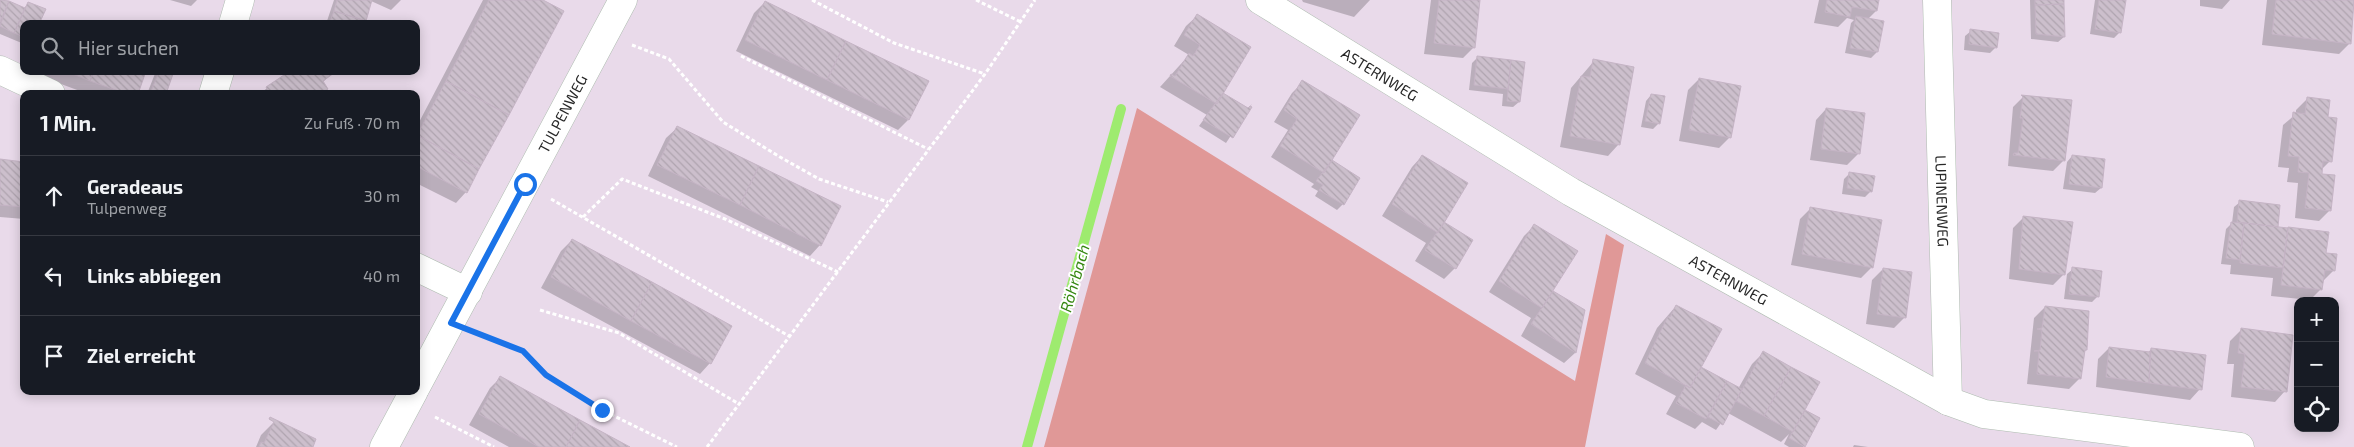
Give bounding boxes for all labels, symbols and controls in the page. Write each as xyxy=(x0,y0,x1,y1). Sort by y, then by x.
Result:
search box xyxy=(20,20,420,75)
icon: search xyxy=(38,34,66,62)
text: Hier suchen xyxy=(78,36,179,59)
street label: ASTERNWEG xyxy=(1338,44,1422,105)
street label: TULPENWEG xyxy=(534,71,590,156)
text: 1 Min. xyxy=(40,110,96,135)
text: Zu Fuß · 70 m xyxy=(304,113,400,132)
street label: LUPINENWEG xyxy=(1932,155,1953,247)
route start xyxy=(514,173,537,196)
text: Geradeaus xyxy=(87,175,183,198)
icon: ahead xyxy=(40,182,68,210)
text: 30 m xyxy=(364,186,400,205)
text: Tulpenweg xyxy=(87,198,167,217)
water label: Röhrbach xyxy=(1055,242,1093,314)
street label: ASTERNWEG xyxy=(1687,251,1771,308)
icon: left xyxy=(40,262,68,290)
text: Links abbiegen xyxy=(87,264,221,287)
text: 40 m xyxy=(363,266,400,285)
map controls xyxy=(2294,297,2339,432)
button: + xyxy=(2294,297,2339,342)
icon: arrive xyxy=(40,342,68,370)
button: − xyxy=(2294,342,2339,387)
text: Ziel erreicht xyxy=(87,344,196,367)
button: locate xyxy=(2294,387,2339,432)
route end xyxy=(591,399,614,422)

